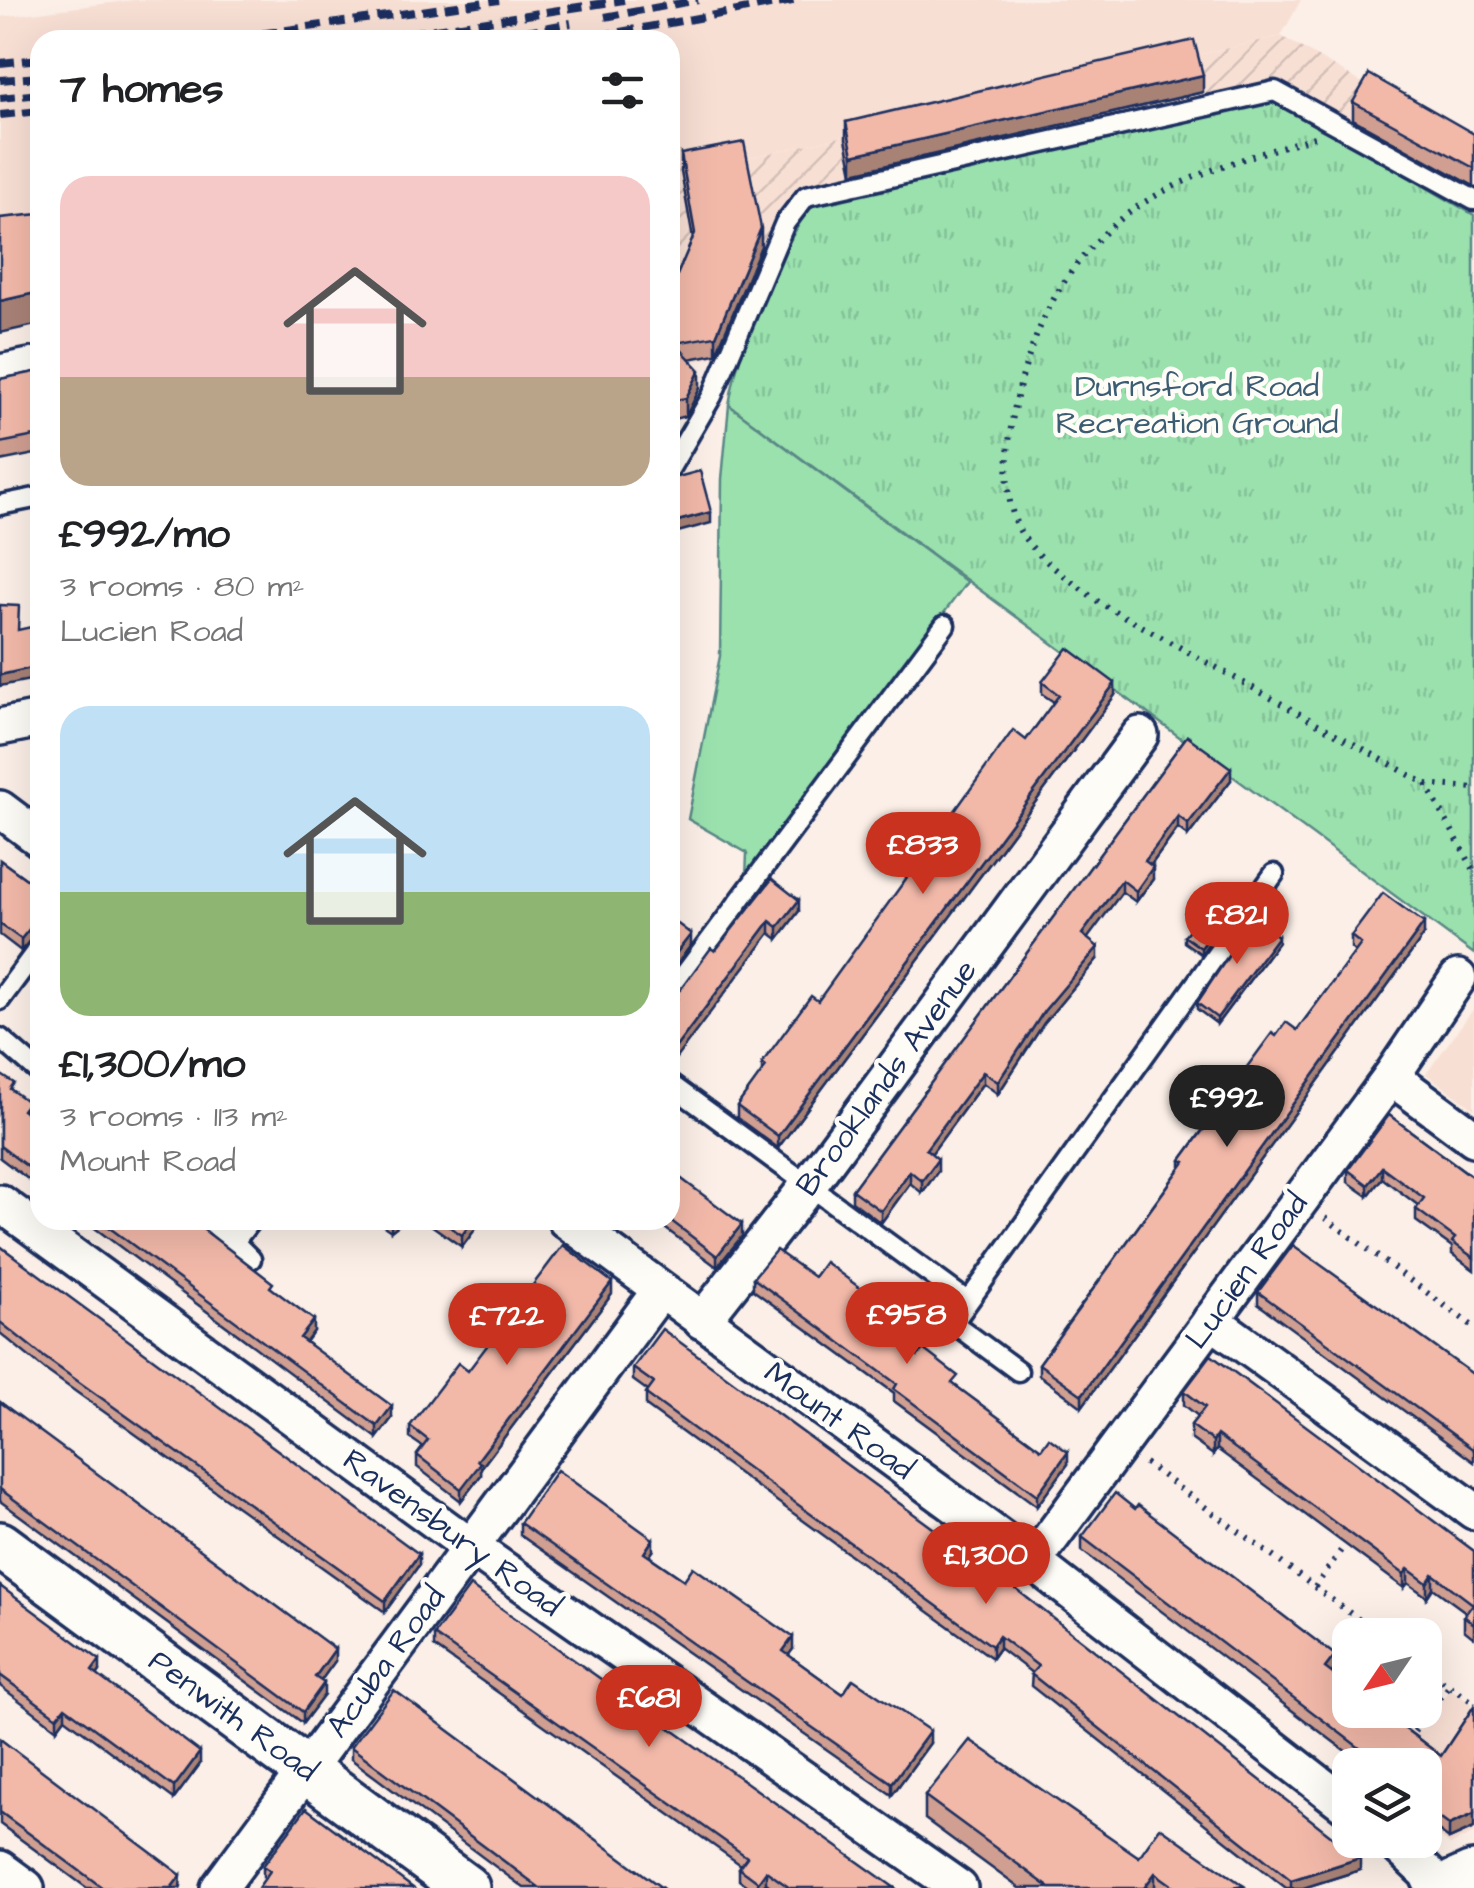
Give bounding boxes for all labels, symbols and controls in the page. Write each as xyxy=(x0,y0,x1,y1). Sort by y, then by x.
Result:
text: 7 homes xyxy=(60,61,224,119)
icon: filters xyxy=(595,63,650,118)
icon: home xyxy=(265,241,445,421)
park label: Durnsford Road Recreation Ground xyxy=(1056,364,1338,446)
text: £992/mo xyxy=(60,506,230,564)
text: 3 rooms · 80 m² xyxy=(60,564,305,609)
text: Lucien Road xyxy=(60,609,243,654)
icon: home xyxy=(265,771,445,951)
pin: £833 xyxy=(864,812,982,897)
text: £833 xyxy=(888,822,958,867)
pin: £821 xyxy=(1178,882,1296,967)
text: £821 xyxy=(1207,892,1267,937)
street label: Brooklands Avenue xyxy=(786,950,988,1206)
text: £1,300/mo xyxy=(60,1036,245,1094)
pin: £992 xyxy=(1168,1065,1286,1150)
text: £992 xyxy=(1191,1075,1263,1120)
text: 3 rooms · 113 m² xyxy=(60,1094,288,1139)
text: Mount Road xyxy=(60,1139,236,1184)
street label: Lucien Road xyxy=(1175,1184,1319,1358)
pin: £958 xyxy=(848,1282,966,1367)
pin: £722 xyxy=(448,1283,566,1368)
text: £958 xyxy=(868,1292,946,1337)
text: £722 xyxy=(470,1293,544,1338)
street label: Mount Road xyxy=(755,1351,923,1491)
street label: Ravensbury Road xyxy=(333,1438,571,1628)
pin: £1,300 xyxy=(905,1522,1067,1607)
text: £1,300 xyxy=(944,1532,1028,1577)
street label: Acuba Road xyxy=(316,1577,456,1747)
north arrow xyxy=(1332,1618,1442,1728)
map controls xyxy=(1332,1618,1442,1858)
street label: Penwith Road xyxy=(139,1639,327,1793)
pin: £681 xyxy=(590,1665,708,1750)
text: £681 xyxy=(618,1675,680,1720)
button: layers xyxy=(1332,1748,1442,1858)

